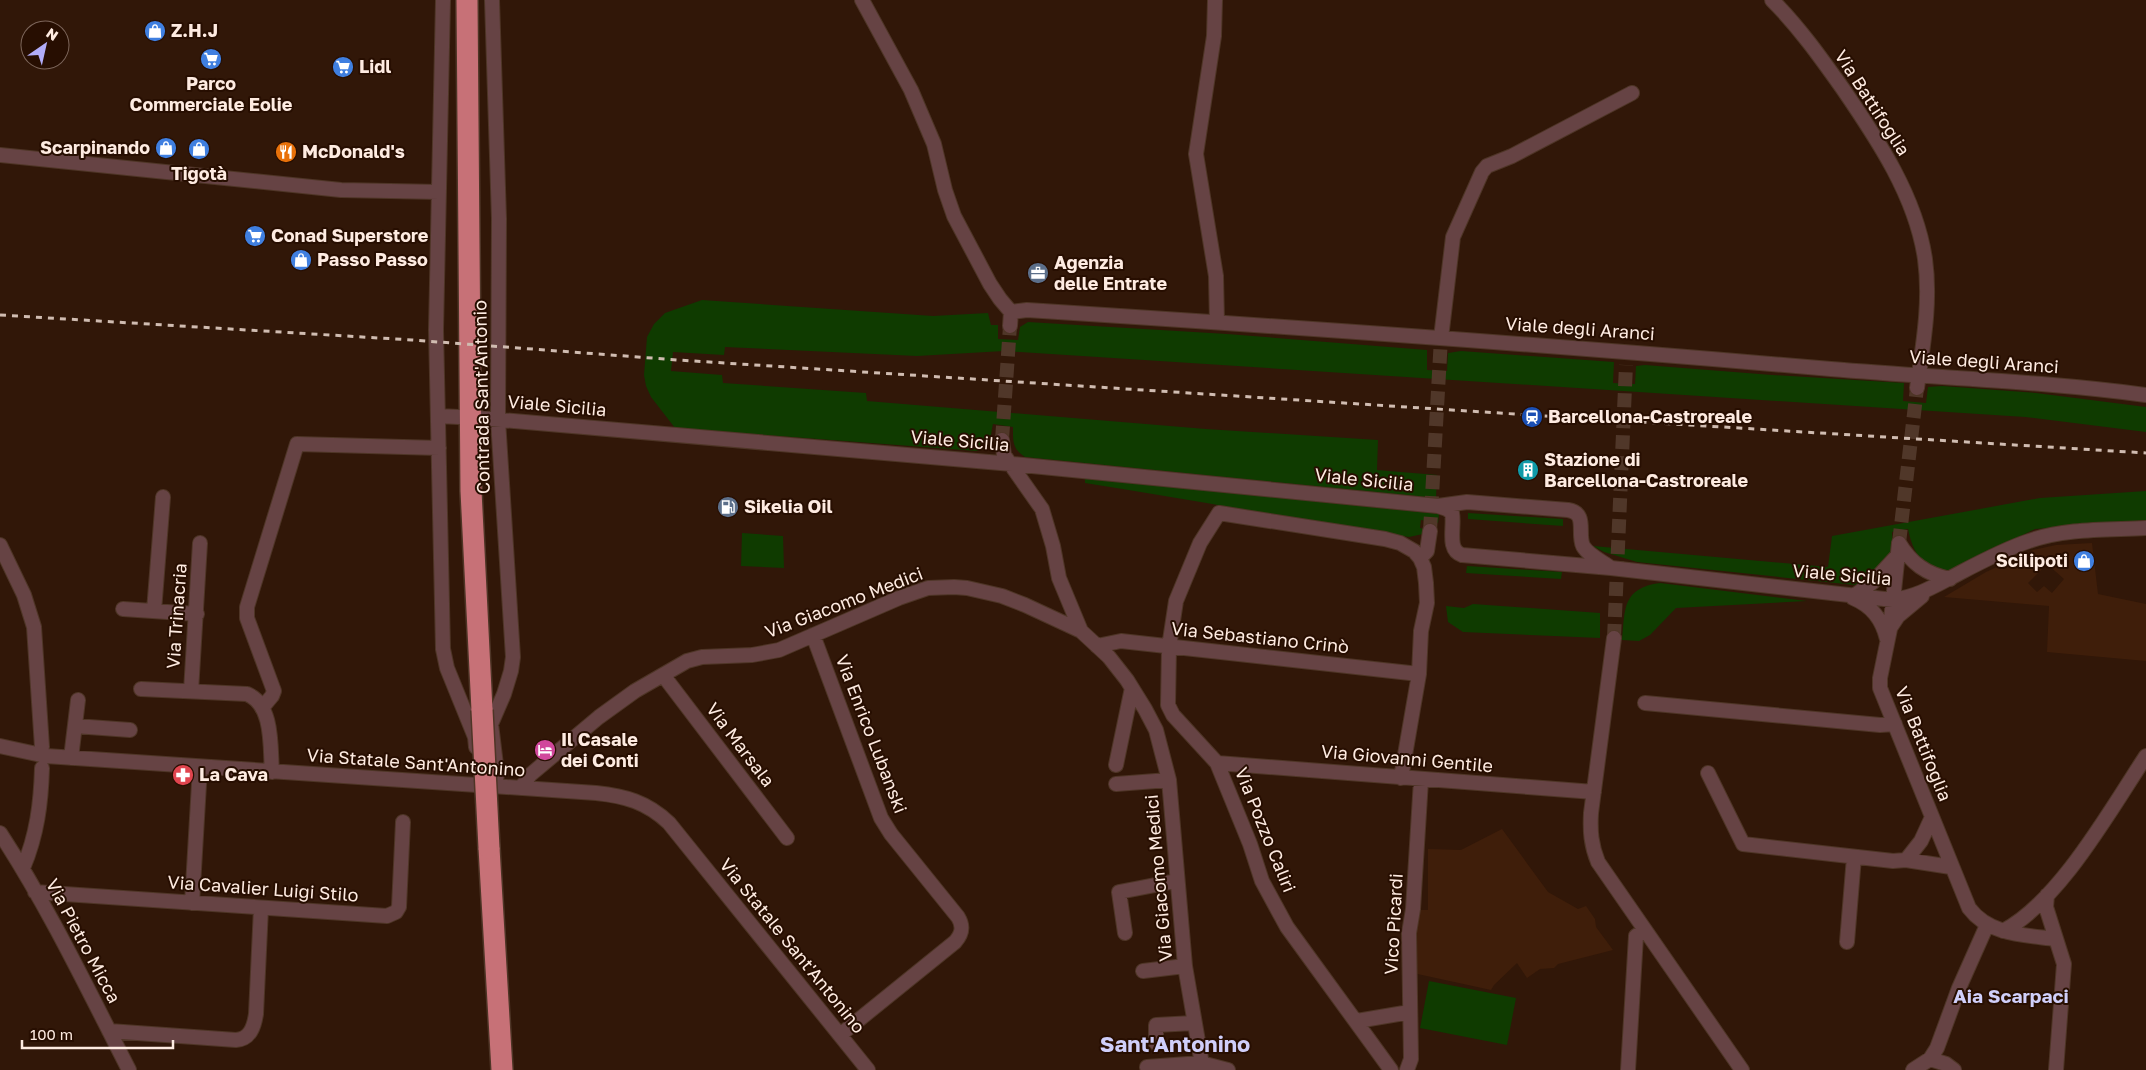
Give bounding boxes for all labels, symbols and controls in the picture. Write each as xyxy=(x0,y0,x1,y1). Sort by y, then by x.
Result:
shop icon: Z.H.J xyxy=(143,19,167,43)
place label: Z.H.J xyxy=(171,19,218,41)
north arrow xyxy=(20,20,70,70)
text: N xyxy=(43,24,62,44)
street label: Via Battifoglia xyxy=(1830,45,1915,159)
supermarket icon: Parco Commerciale Eolie xyxy=(199,47,223,71)
supermarket icon: Lidl xyxy=(331,55,355,79)
place label: Lidl xyxy=(359,55,391,77)
place label: Parco Commerciale Eolie xyxy=(130,72,293,115)
place label: Scarpinando xyxy=(40,136,150,158)
shop icon: Scarpinando xyxy=(154,136,178,160)
shop icon: Tigotà xyxy=(187,137,211,161)
restaurant icon: McDonald's xyxy=(274,140,298,164)
place label: McDonald's xyxy=(302,140,405,162)
place label: Tigotà xyxy=(171,162,227,184)
supermarket icon: Conad Superstore xyxy=(243,224,267,248)
place label: Conad Superstore xyxy=(271,224,429,246)
shop icon: Passo Passo xyxy=(289,248,313,272)
place label: Passo Passo xyxy=(317,248,428,270)
place label: Agenzia delle Entrate xyxy=(1054,251,1167,294)
office icon: Agenzia delle Entrate xyxy=(1026,261,1050,285)
street label: Contrada Sant'Antonio xyxy=(468,300,494,494)
street label: Viale degli Aranci xyxy=(1504,312,1656,344)
street label: Viale degli Aranci xyxy=(1908,345,2060,377)
street label: Viale Sicilia xyxy=(507,390,608,420)
station icon: Barcellona-Castroreale xyxy=(1520,405,1544,429)
place label: Barcellona-Castroreale xyxy=(1548,405,1752,427)
street label: Viale Sicilia xyxy=(910,425,1011,455)
place label: Stazione di Barcellona-Castroreale xyxy=(1544,448,1748,491)
building icon: Stazione di Barcellona-Castroreale xyxy=(1516,458,1540,482)
street label: Viale Sicilia xyxy=(1314,463,1415,495)
fuel station icon: Sikelia Oil xyxy=(716,495,740,519)
place label: Sikelia Oil xyxy=(744,495,832,517)
place label: Scilipoti xyxy=(1996,549,2068,571)
shop icon: Scilipoti xyxy=(2072,549,2096,573)
street label: Viale Sicilia xyxy=(1792,559,1893,589)
street label: Via Trinacria xyxy=(161,562,191,670)
street label: Via Giacomo Medici xyxy=(761,562,926,642)
street label: Via Sebastiano Crinò xyxy=(1170,617,1350,657)
street label: Via Enrico Lubanski xyxy=(832,651,912,816)
street label: Via Battifoglia xyxy=(1891,683,1957,804)
street label: Via Marsala xyxy=(702,698,780,791)
place label: Il Casale dei Conti xyxy=(561,728,639,771)
hotel icon: Il Casale dei Conti xyxy=(533,738,557,762)
street label: Via Giovanni Gentile xyxy=(1320,740,1494,776)
street label: Via Statale Sant'Antonino xyxy=(306,743,526,781)
pharmacy icon: La Cava xyxy=(171,763,195,787)
place label: La Cava xyxy=(199,763,268,785)
street label: Via Pozzo Caliri xyxy=(1231,764,1301,895)
street label: Via Giacomo Medici xyxy=(1140,794,1176,962)
street label: Via Statale Sant'Antonino xyxy=(715,853,870,1037)
street label: Via Cavalier Luigi Stilo xyxy=(167,870,359,906)
street label: Vico Picardi xyxy=(1379,873,1407,975)
street label: Via Pietro Micca xyxy=(42,874,126,1007)
district label: Aia Scarpaci xyxy=(1953,984,2069,1007)
scale bar xyxy=(22,1018,174,1050)
text: 100 m xyxy=(30,1025,73,1043)
district label: Sant'Antonino xyxy=(1100,1030,1250,1057)

